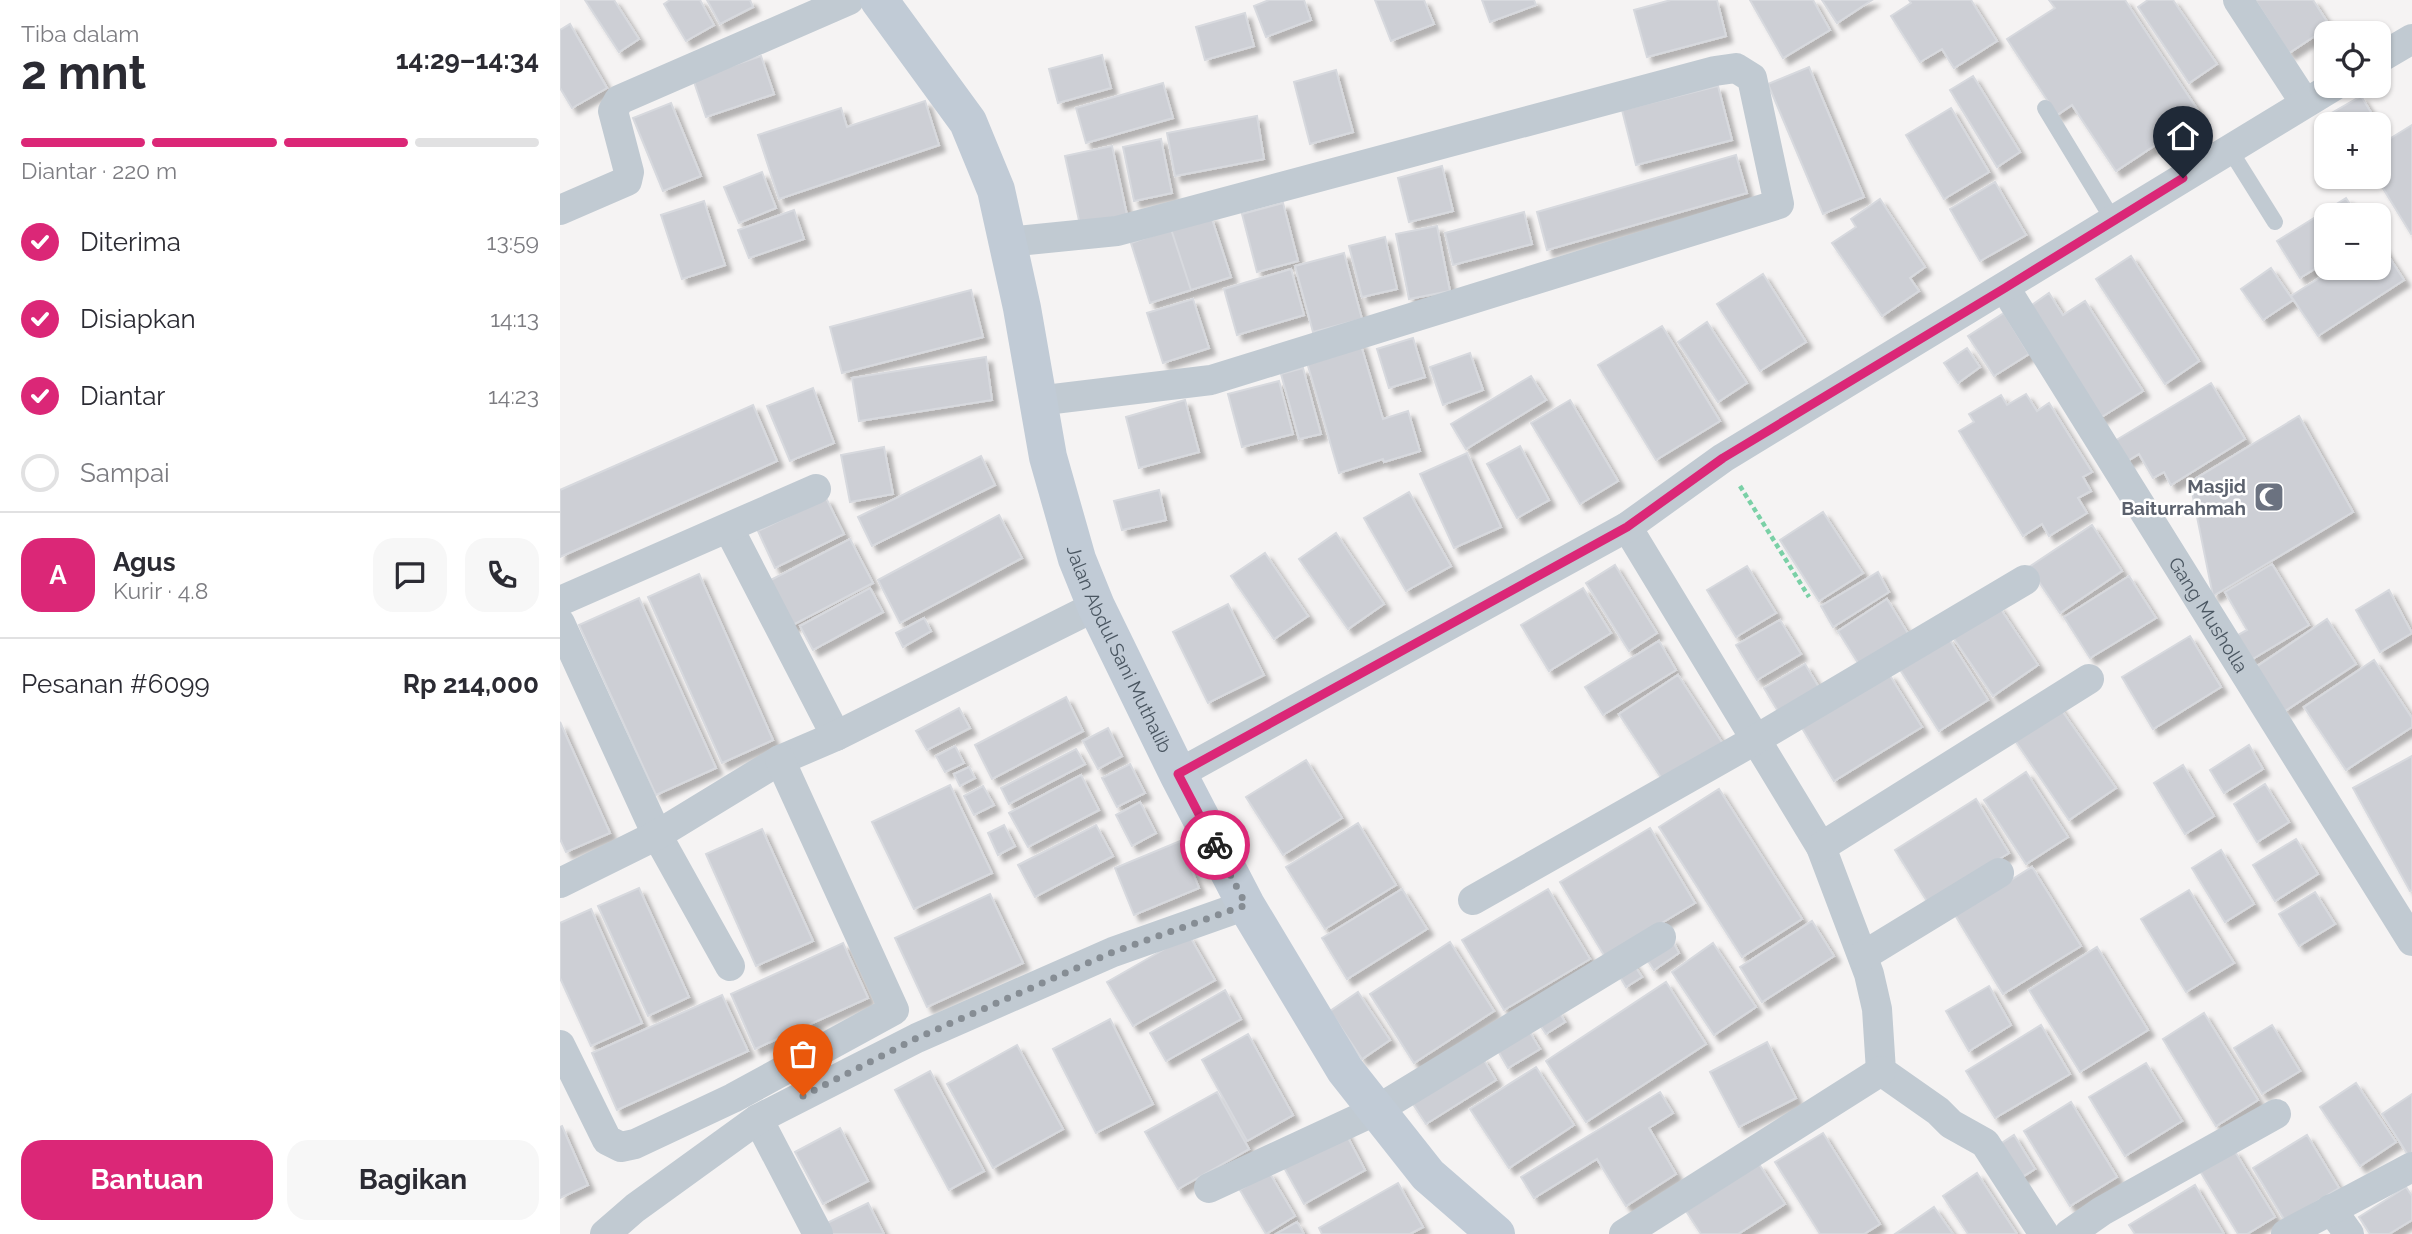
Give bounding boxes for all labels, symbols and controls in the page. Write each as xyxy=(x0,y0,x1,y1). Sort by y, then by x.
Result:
text: Tiba dalam xyxy=(21,20,139,47)
map controls xyxy=(2314,21,2391,280)
button: locate xyxy=(2314,21,2391,98)
text: 14:29–14:34 xyxy=(396,45,539,75)
text: 2 mnt xyxy=(21,46,146,100)
pin xyxy=(2153,106,2213,178)
button: + xyxy=(2314,112,2391,189)
icon: home xyxy=(2164,117,2202,155)
text: Diantar · 220 m xyxy=(21,157,177,184)
button: − xyxy=(2314,203,2391,280)
icon: check xyxy=(21,223,59,261)
text: Diterima xyxy=(80,227,181,257)
text: 13:59 xyxy=(487,228,539,255)
icon: check xyxy=(21,300,59,338)
text: Disiapkan xyxy=(80,304,196,334)
text: 14:13 xyxy=(490,305,539,332)
icon: check xyxy=(21,377,59,415)
text: Diantar xyxy=(80,381,165,411)
text: 14:23 xyxy=(488,382,539,409)
text: Sampai xyxy=(80,458,170,488)
place label: Masjid Baiturrahmah xyxy=(2121,475,2246,519)
mosque icon: Masjid Baiturrahmah xyxy=(2252,480,2286,514)
button: chat xyxy=(373,538,447,612)
button: phone xyxy=(465,538,539,612)
street label: Jalan Abdul Sani Muthalib xyxy=(1063,543,1177,756)
text: Agus xyxy=(113,547,175,577)
street label: Gang Musholla xyxy=(2164,553,2253,677)
text: A xyxy=(49,560,67,590)
text: Kurir · 4.8 xyxy=(113,577,208,604)
text: Pesanan #6099 xyxy=(21,669,210,699)
text: Rp 214,000 xyxy=(403,669,539,699)
courier xyxy=(1180,810,1250,880)
icon: bike xyxy=(1196,826,1234,864)
pin xyxy=(773,1024,833,1096)
icon: bag xyxy=(784,1035,822,1073)
button: Bantuan xyxy=(21,1140,273,1220)
button: Bagikan xyxy=(287,1140,539,1220)

